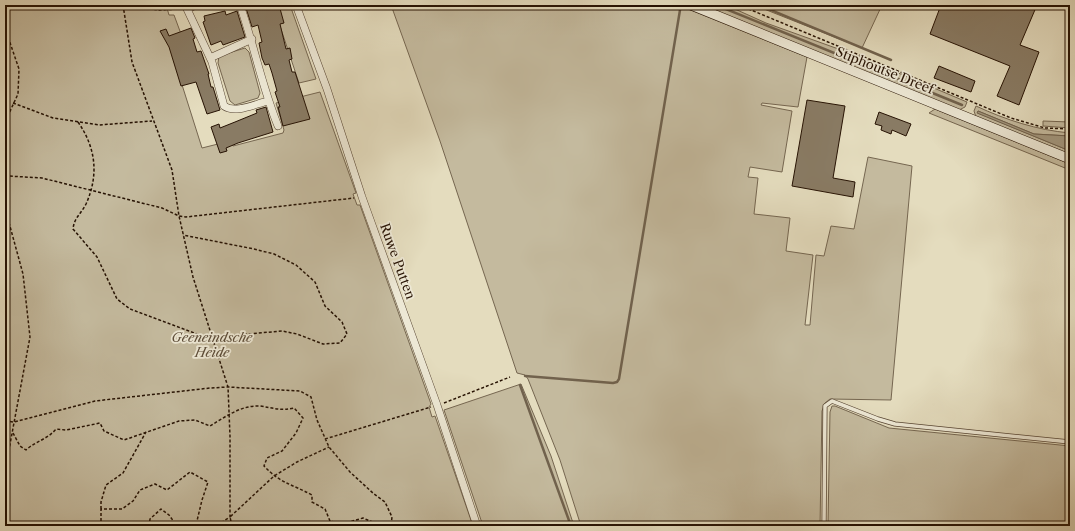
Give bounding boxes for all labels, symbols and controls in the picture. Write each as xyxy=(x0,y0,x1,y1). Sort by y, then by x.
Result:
street label: Stiphoutse Dreef xyxy=(834,43,938,98)
street label: Ruwe Putten xyxy=(377,221,419,301)
park label: Geeneindsche Heide xyxy=(172,329,253,360)

